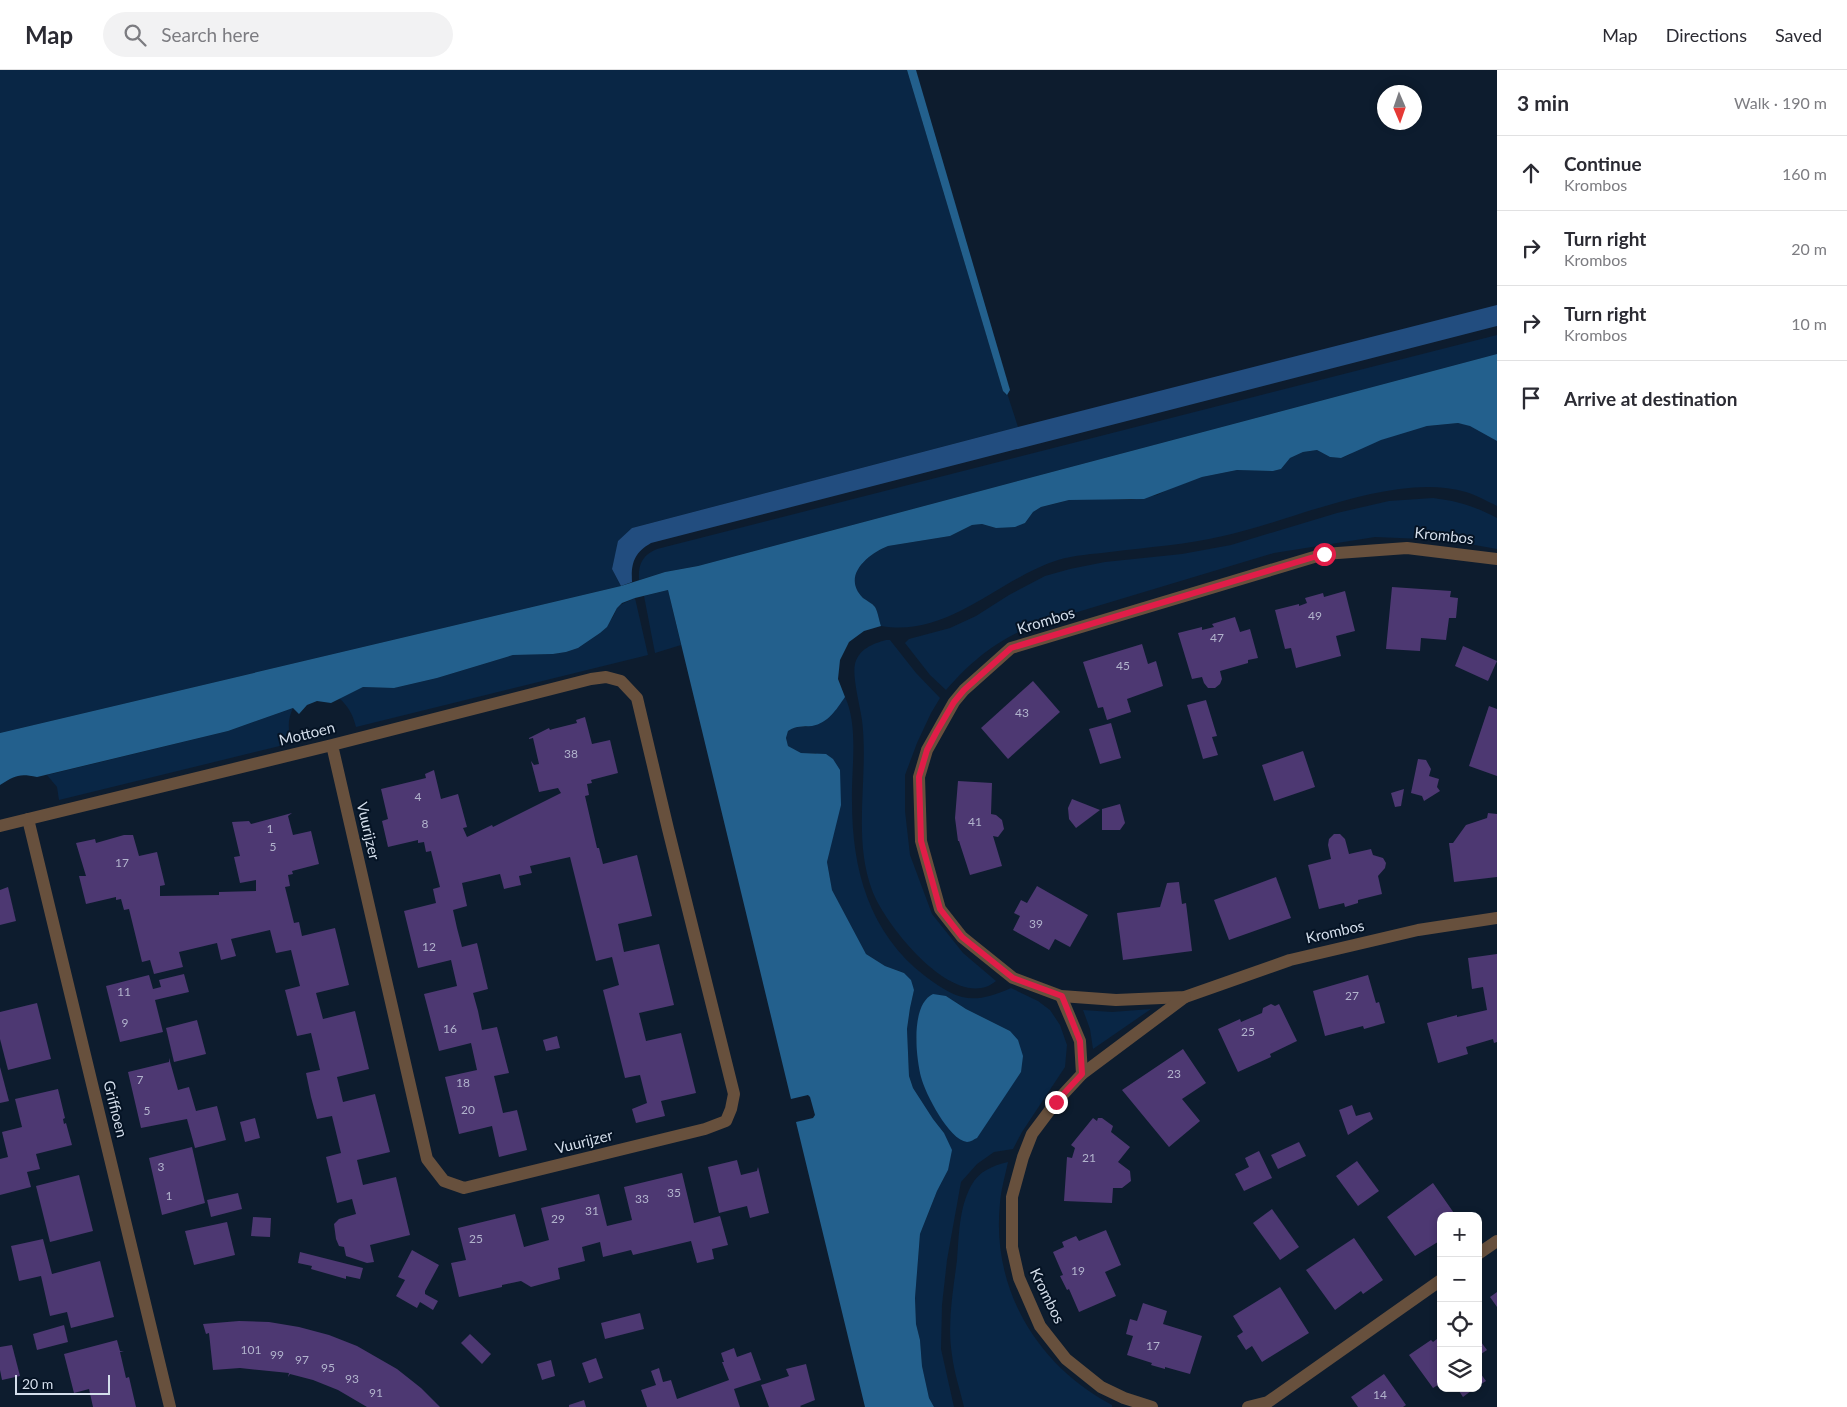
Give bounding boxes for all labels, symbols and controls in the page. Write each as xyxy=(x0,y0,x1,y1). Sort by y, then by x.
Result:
search box xyxy=(103,12,453,57)
text: Map xyxy=(25,20,73,49)
icon: search xyxy=(121,21,149,49)
text: Search here xyxy=(161,23,259,46)
text: Map xyxy=(1602,24,1638,46)
text: Directions xyxy=(1666,24,1747,46)
text: Saved xyxy=(1775,24,1822,46)
north arrow xyxy=(1377,85,1422,130)
text: 3 min xyxy=(1517,90,1569,115)
text: Walk · 190 m xyxy=(1734,93,1827,112)
text: Continue xyxy=(1564,152,1642,175)
icon: ahead xyxy=(1517,159,1545,187)
text: 160 m xyxy=(1782,164,1827,183)
text: Krombos xyxy=(1564,175,1627,194)
text: Turn right xyxy=(1564,227,1646,250)
icon: right xyxy=(1517,234,1545,262)
text: 20 m xyxy=(1791,239,1827,258)
text: Krombos xyxy=(1564,250,1627,269)
text: Turn right xyxy=(1564,302,1646,325)
icon: right xyxy=(1517,309,1545,337)
text: 10 m xyxy=(1791,314,1827,333)
text: Krombos xyxy=(1564,325,1627,344)
icon: arrive xyxy=(1517,384,1545,412)
text: Arrive at destination xyxy=(1564,387,1737,410)
street label: Krombos xyxy=(1414,523,1475,547)
route start xyxy=(1313,543,1336,566)
street label: Krombos xyxy=(1015,603,1077,637)
house number: 49 xyxy=(1308,608,1322,623)
house number: 47 xyxy=(1210,630,1224,645)
house number: 45 xyxy=(1116,658,1130,673)
house number: 43 xyxy=(1015,705,1029,720)
street label: Mottoen xyxy=(277,717,337,749)
house number: 38 xyxy=(564,746,578,761)
house number: 4 xyxy=(415,789,422,804)
street label: Vuurijzer xyxy=(354,800,384,862)
house number: 41 xyxy=(968,814,982,829)
house number: 8 xyxy=(422,816,429,831)
house number: 1 xyxy=(267,821,274,836)
house number: 5 xyxy=(270,839,277,854)
house number: 17 xyxy=(115,855,129,870)
house number: 39 xyxy=(1029,916,1043,931)
street label: Krombos xyxy=(1304,916,1366,946)
house number: 12 xyxy=(422,939,436,954)
house number: 11 xyxy=(117,984,131,999)
house number: 27 xyxy=(1345,988,1359,1003)
house number: 9 xyxy=(122,1015,129,1030)
house number: 16 xyxy=(443,1021,457,1036)
house number: 25 xyxy=(1241,1024,1255,1039)
house number: 23 xyxy=(1167,1066,1181,1081)
house number: 7 xyxy=(137,1072,144,1087)
house number: 18 xyxy=(456,1075,470,1090)
street label: Griffioen xyxy=(100,1078,132,1139)
route end xyxy=(1045,1091,1068,1114)
house number: 20 xyxy=(461,1102,475,1117)
house number: 5 xyxy=(144,1103,151,1118)
street label: Vuurijzer xyxy=(553,1125,615,1157)
house number: 21 xyxy=(1082,1150,1096,1165)
house number: 3 xyxy=(158,1159,165,1174)
house number: 35 xyxy=(667,1185,681,1200)
house number: 1 xyxy=(166,1188,173,1203)
house number: 33 xyxy=(635,1191,649,1206)
house number: 31 xyxy=(585,1203,599,1218)
house number: 29 xyxy=(551,1211,565,1226)
map controls xyxy=(1437,1212,1482,1392)
button: + xyxy=(1437,1212,1482,1257)
house number: 25 xyxy=(469,1231,483,1246)
button: − xyxy=(1437,1257,1482,1302)
house number: 19 xyxy=(1071,1263,1085,1278)
street label: Krombos xyxy=(1027,1265,1069,1326)
button: locate xyxy=(1437,1302,1482,1347)
house number: 17 xyxy=(1146,1338,1160,1353)
house number: 101 xyxy=(241,1342,261,1357)
house number: 99 xyxy=(270,1347,284,1362)
button: layers xyxy=(1437,1347,1482,1392)
house number: 97 xyxy=(295,1352,309,1367)
house number: 95 xyxy=(321,1360,335,1375)
house number: 93 xyxy=(345,1371,359,1386)
scale bar xyxy=(15,1372,110,1395)
text: 20 m xyxy=(22,1375,53,1392)
house number: 91 xyxy=(369,1385,383,1400)
house number: 14 xyxy=(1373,1387,1387,1402)

